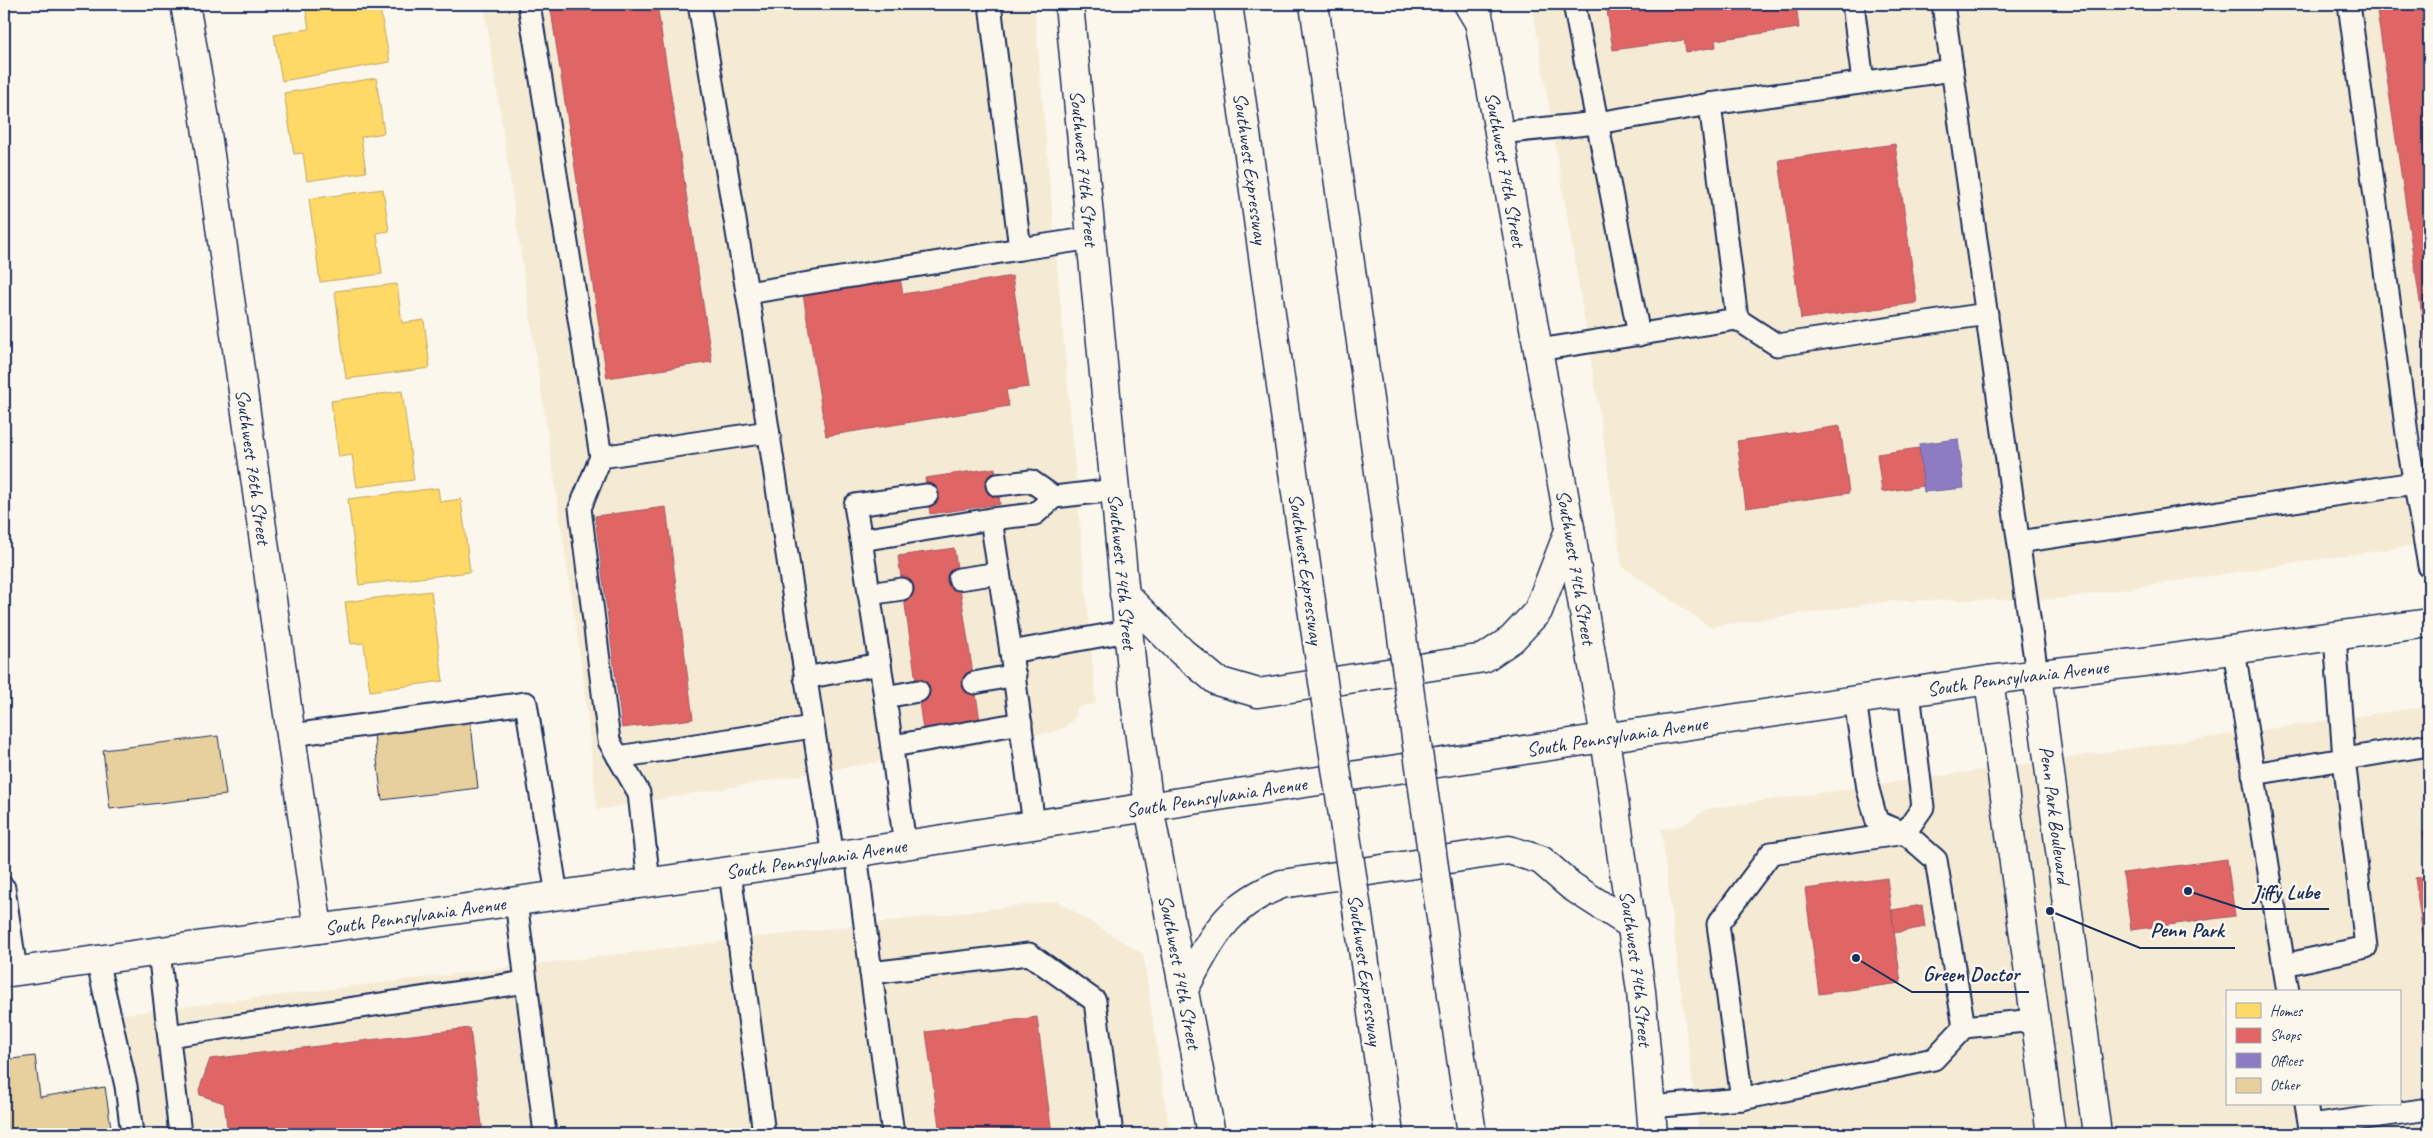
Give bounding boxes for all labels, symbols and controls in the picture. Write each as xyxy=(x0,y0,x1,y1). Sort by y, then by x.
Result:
street label: Southwest 74th Street xyxy=(1065,89,1105,250)
street label: Southwest 74th Street xyxy=(1480,90,1532,251)
street label: Southwest Expressway xyxy=(1228,91,1274,248)
street label: Southwest 76th Street xyxy=(230,388,277,549)
street label: Southwest 74th Street xyxy=(1551,488,1602,649)
street label: Southwest 74th Street xyxy=(1103,492,1143,653)
street label: Southwest Expressway xyxy=(1283,492,1329,648)
street label: South Pennsylvania Avenue xyxy=(1925,654,2111,702)
street label: South Pennsylvania Avenue xyxy=(1525,710,1710,762)
street label: Penn Park Boulevard xyxy=(2034,745,2077,888)
street label: South Pennsylvania Avenue xyxy=(1124,770,1310,823)
street label: South Pennsylvania Avenue xyxy=(724,832,909,884)
callout: Jiffy Lube xyxy=(2243,873,2329,909)
text: Jiffy Lube xyxy=(2251,879,2321,905)
street label: Southwest 74th Street xyxy=(1614,889,1658,1050)
street label: South Pennsylvania Avenue xyxy=(323,890,508,940)
street label: Southwest 74th Street xyxy=(1153,893,1208,1054)
street label: Southwest Expressway xyxy=(1342,893,1388,1049)
callout: Penn Park xyxy=(2140,912,2235,948)
text: Penn Park xyxy=(2150,917,2226,943)
callout: Green Doctor xyxy=(1912,956,2029,992)
text: Green Doctor xyxy=(1923,961,2022,987)
legend xyxy=(2226,990,2400,1106)
text: Homes xyxy=(2270,1002,2304,1021)
text: Shops xyxy=(2270,1026,2303,1045)
text: Offices xyxy=(2270,1052,2304,1071)
text: Other xyxy=(2270,1076,2301,1095)

